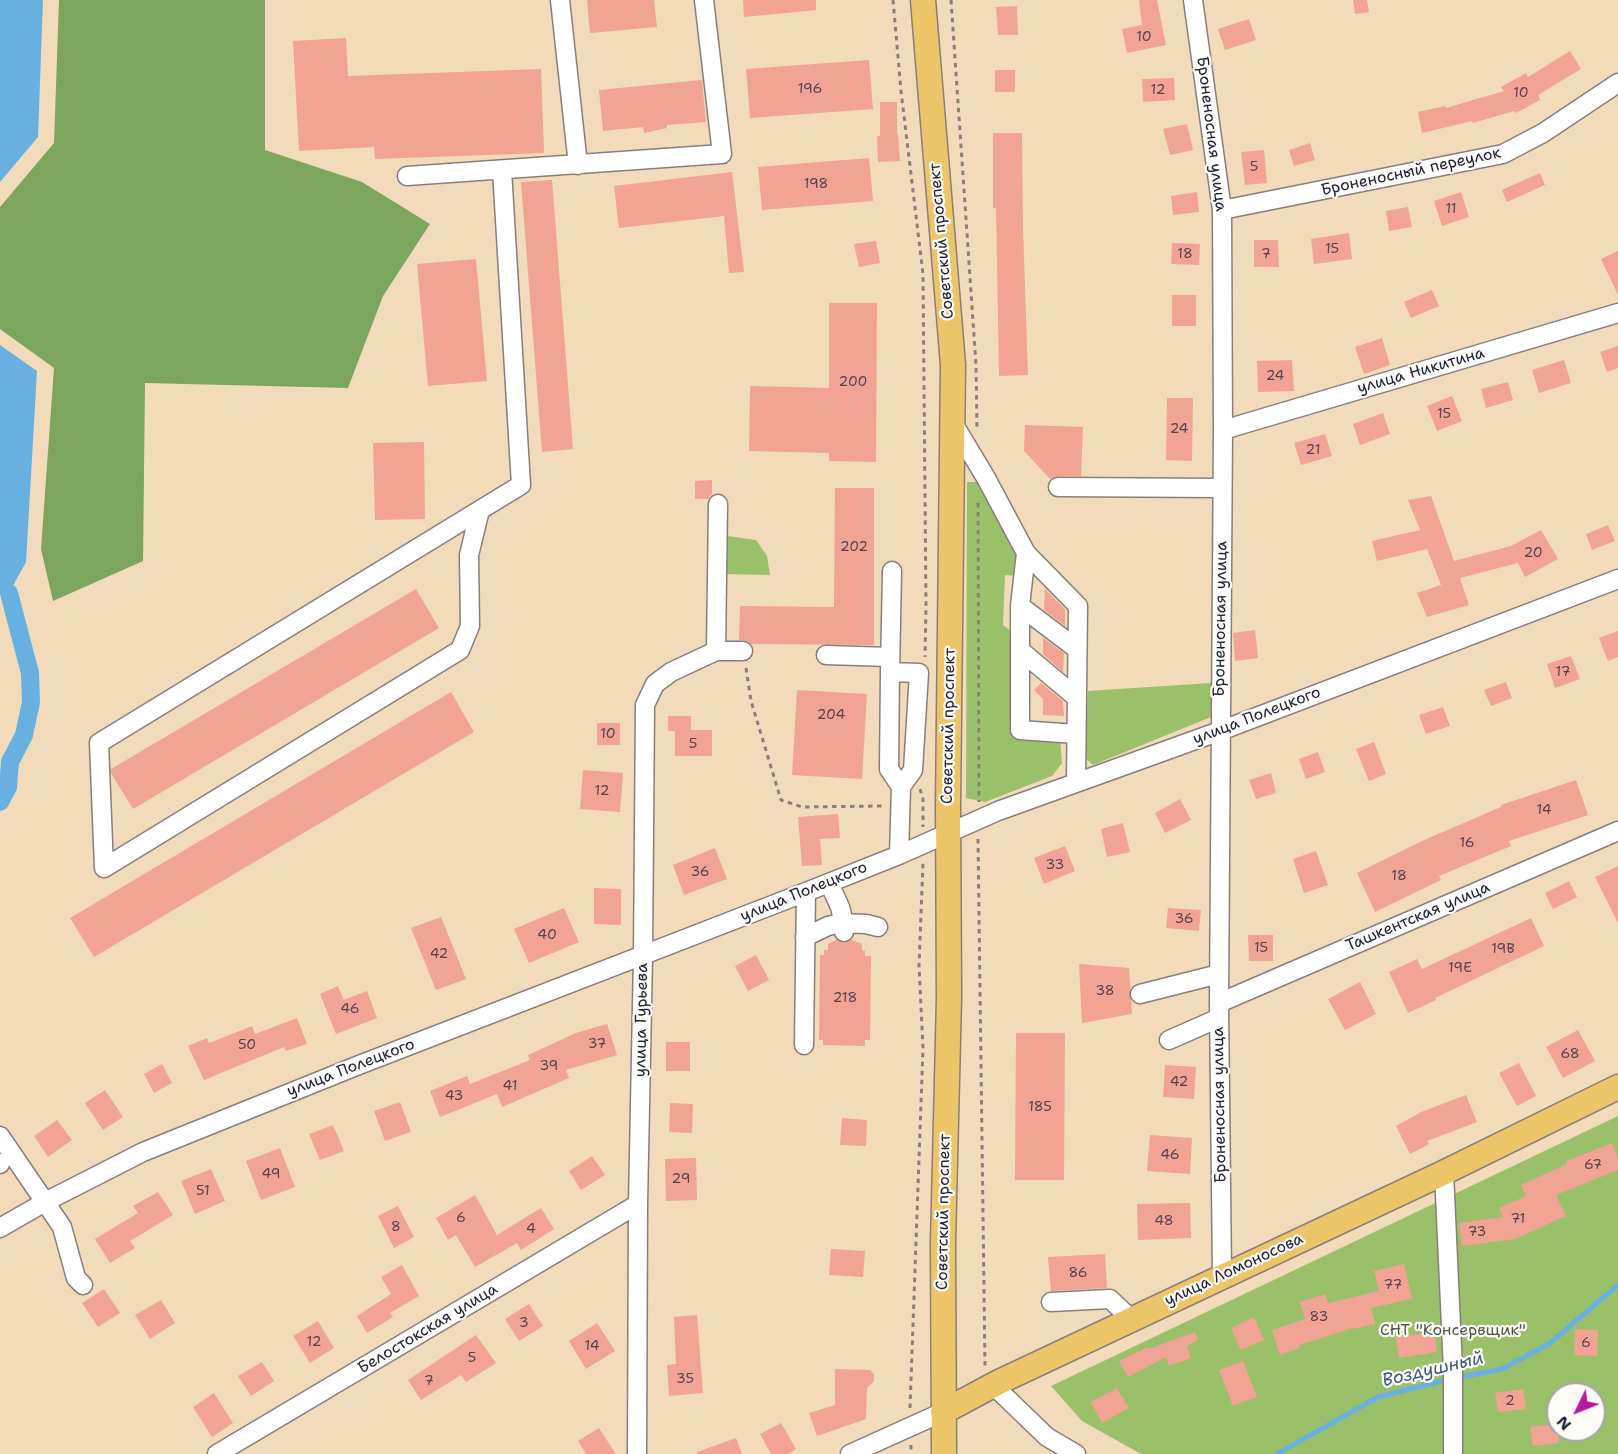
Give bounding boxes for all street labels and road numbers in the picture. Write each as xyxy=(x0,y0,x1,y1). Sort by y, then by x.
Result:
street label: Броненосная улица xyxy=(1192,55,1230,213)
street label: Броненосный переулок xyxy=(1319,144,1503,200)
street label: Советский проспект xyxy=(926,162,958,320)
street label: улица Никитина xyxy=(1355,344,1487,398)
street label: Броненосная улица xyxy=(1210,541,1232,697)
street label: Советский проспект xyxy=(938,648,960,804)
street label: улица Полецкого xyxy=(1190,683,1324,749)
street label: улица Полецкого xyxy=(738,858,870,926)
street label: Ташкентская улица xyxy=(1343,878,1493,956)
street label: улица Гурьева xyxy=(631,963,653,1077)
street label: Броненосная улица xyxy=(1209,1027,1231,1183)
street label: улица Полецкого xyxy=(284,1035,418,1101)
street label: Советский проспект xyxy=(933,1134,955,1290)
street label: улица Ломоносова xyxy=(1162,1229,1306,1311)
street label: Белостокская улица xyxy=(355,1280,501,1378)

